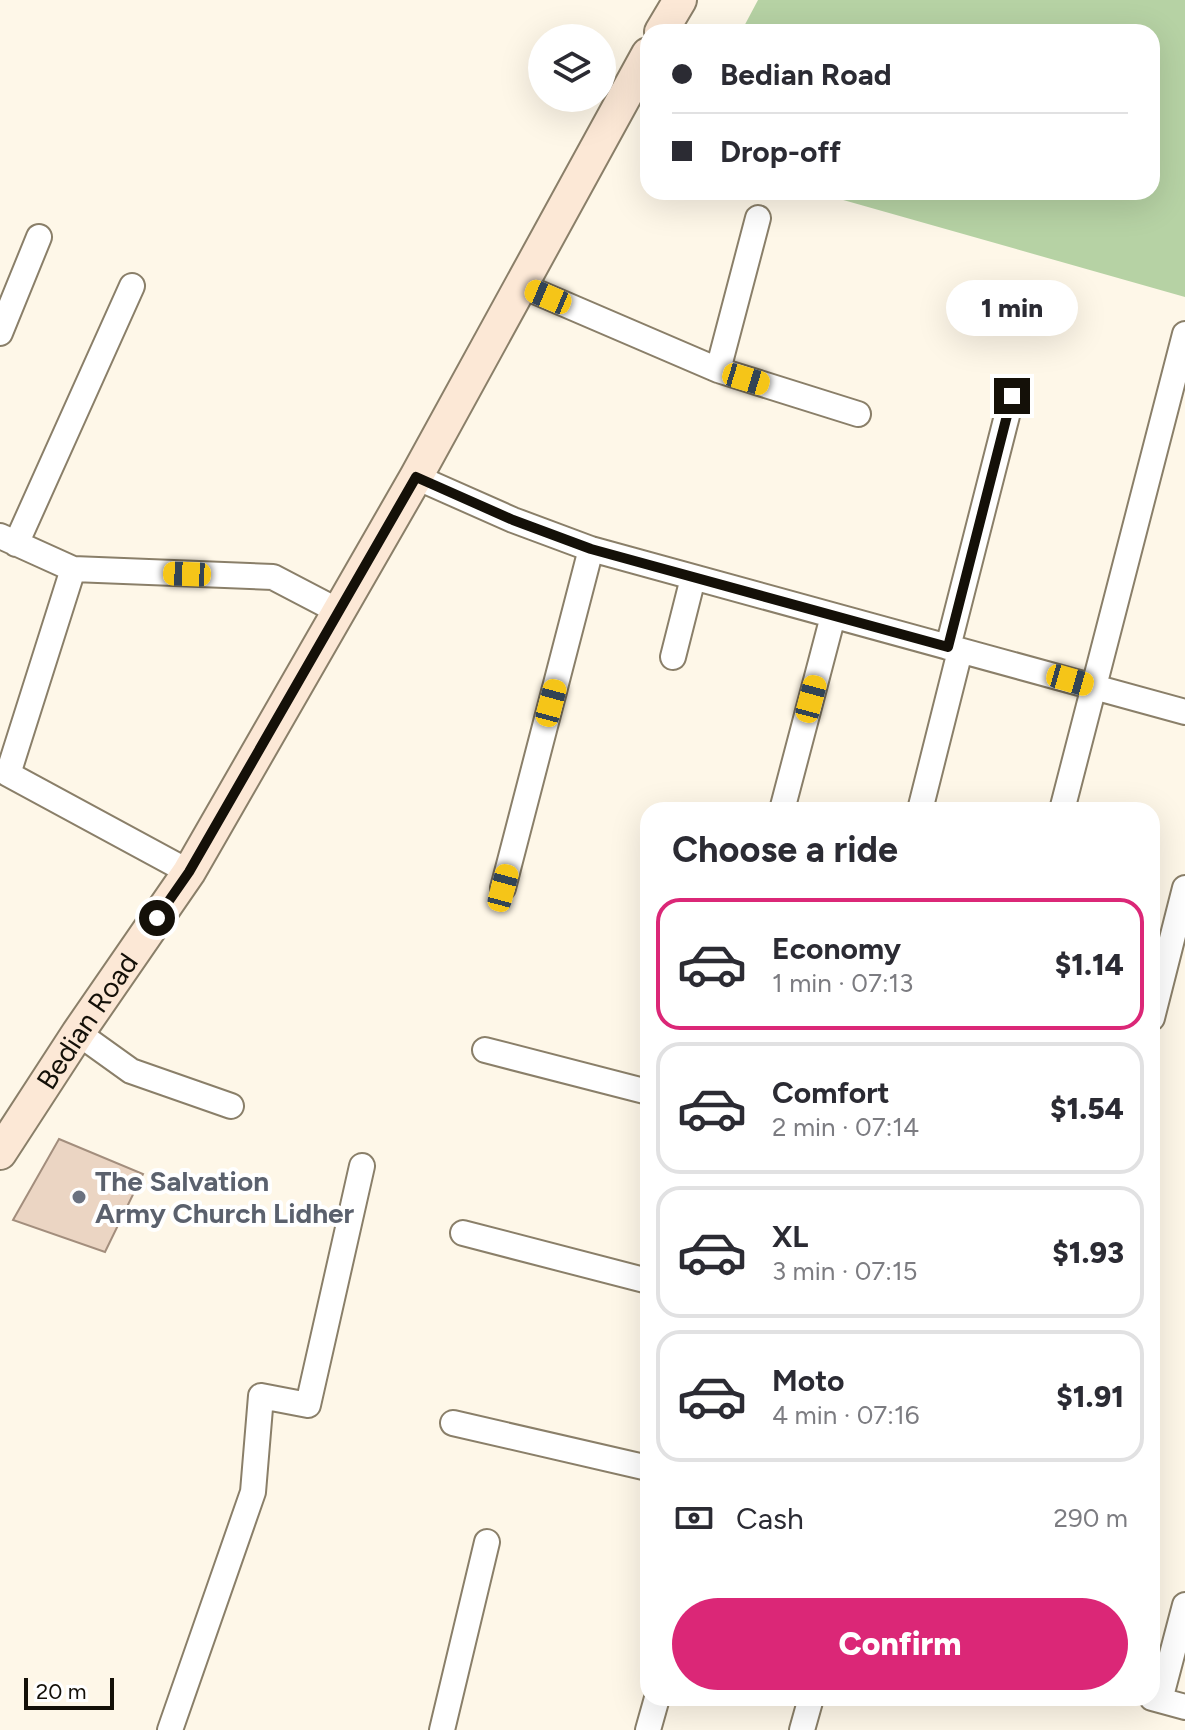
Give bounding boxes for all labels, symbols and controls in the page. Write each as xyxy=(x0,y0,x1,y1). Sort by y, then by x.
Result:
map controls xyxy=(528,24,616,112)
button: layers xyxy=(528,24,616,112)
text: Bedian Road xyxy=(720,56,891,93)
text: Drop-off xyxy=(720,133,841,170)
car xyxy=(521,277,575,317)
callout: 1 min xyxy=(946,280,1078,336)
text: 1 min xyxy=(981,292,1043,324)
car xyxy=(720,361,772,397)
route end xyxy=(994,378,1030,414)
car xyxy=(163,561,211,587)
car xyxy=(1044,662,1096,698)
car xyxy=(793,673,829,725)
car xyxy=(533,677,569,729)
text: Choose a ride xyxy=(672,828,898,871)
car xyxy=(485,862,521,914)
route start xyxy=(139,900,175,936)
icon: car xyxy=(676,928,748,1000)
text: Economy xyxy=(772,930,901,967)
text: $1.14 xyxy=(1055,946,1124,983)
street label: Bedian Road xyxy=(29,947,145,1095)
text: 1 min · 07:13 xyxy=(772,967,913,999)
icon: car xyxy=(676,1072,748,1144)
text: Comfort xyxy=(772,1074,890,1111)
text: $1.54 xyxy=(1050,1090,1124,1127)
text: 2 min · 07:14 xyxy=(772,1111,919,1143)
place label: The Salvation Army Church Lidher xyxy=(95,1164,355,1230)
marker: The Salvation Army Church Lidher xyxy=(70,1188,88,1206)
icon: car xyxy=(676,1216,748,1288)
text: XL xyxy=(772,1218,808,1255)
text: $1.93 xyxy=(1052,1234,1124,1271)
text: 3 min · 07:15 xyxy=(772,1255,918,1287)
icon: car xyxy=(676,1360,748,1432)
text: Moto xyxy=(772,1362,844,1399)
text: $1.91 xyxy=(1056,1378,1124,1415)
text: 4 min · 07:16 xyxy=(772,1399,919,1431)
icon: cash xyxy=(672,1496,716,1540)
text: Cash xyxy=(736,1500,804,1537)
text: 290 m xyxy=(1054,1502,1128,1534)
button: Confirm xyxy=(672,1598,1128,1690)
scale bar xyxy=(24,1674,114,1710)
text: 20 m xyxy=(36,1678,87,1705)

